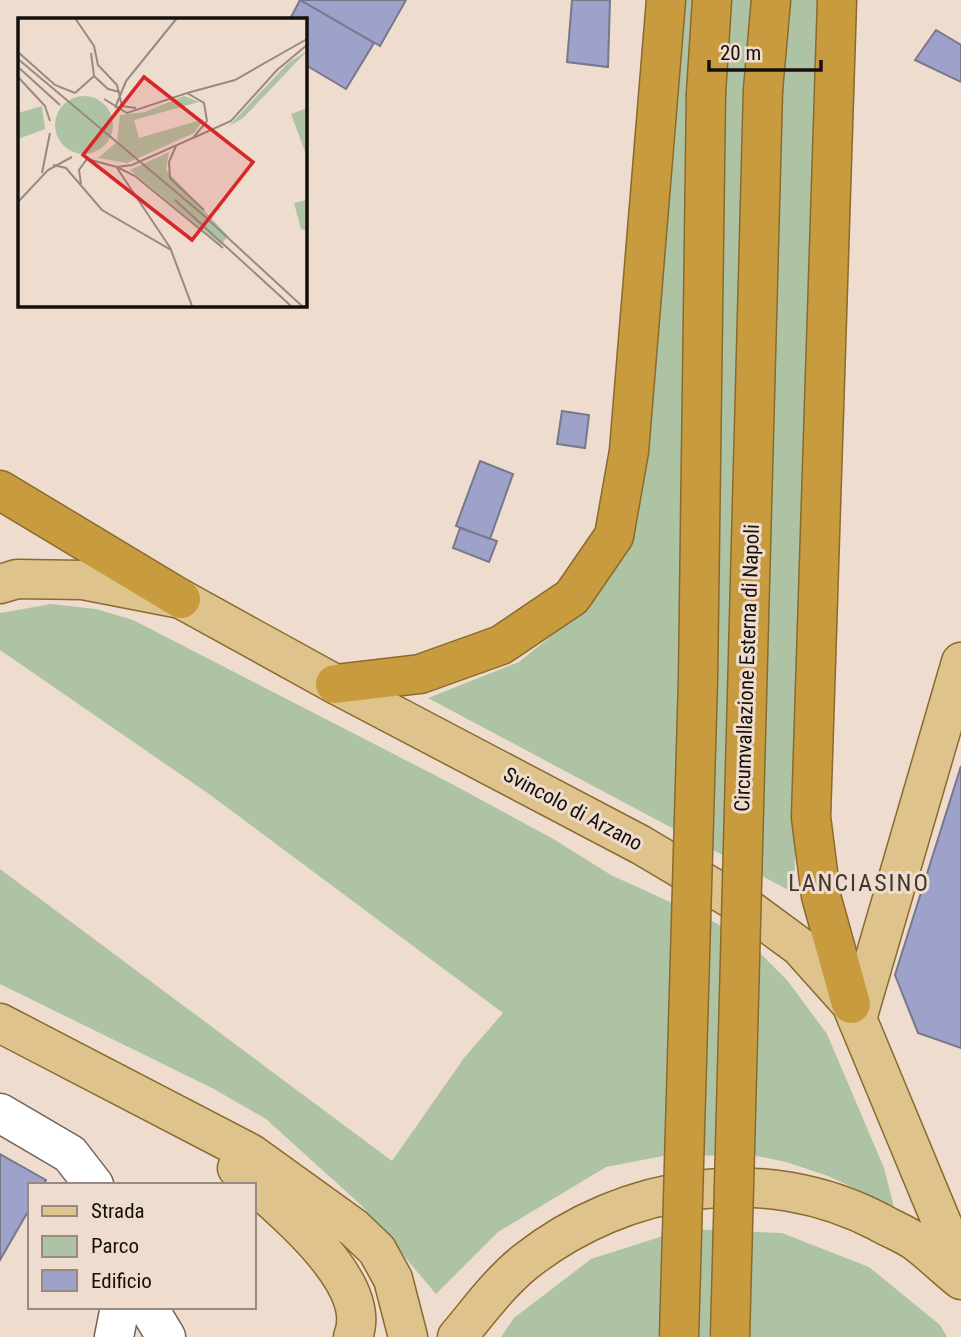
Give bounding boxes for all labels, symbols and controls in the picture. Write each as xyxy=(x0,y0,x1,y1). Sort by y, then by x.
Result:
inset map xyxy=(18,18,306,306)
scale bar xyxy=(709,28,821,72)
text: 20 m xyxy=(720,41,761,65)
street label: Circumvallazione Esterna di Napoli xyxy=(730,524,764,812)
street label: Svincolo di Arzano xyxy=(499,762,647,856)
district label: LANCIASINO xyxy=(788,869,930,897)
legend xyxy=(28,1183,256,1309)
text: Strada xyxy=(91,1199,145,1223)
text: Parco xyxy=(91,1234,139,1258)
text: Edificio xyxy=(91,1269,152,1293)

